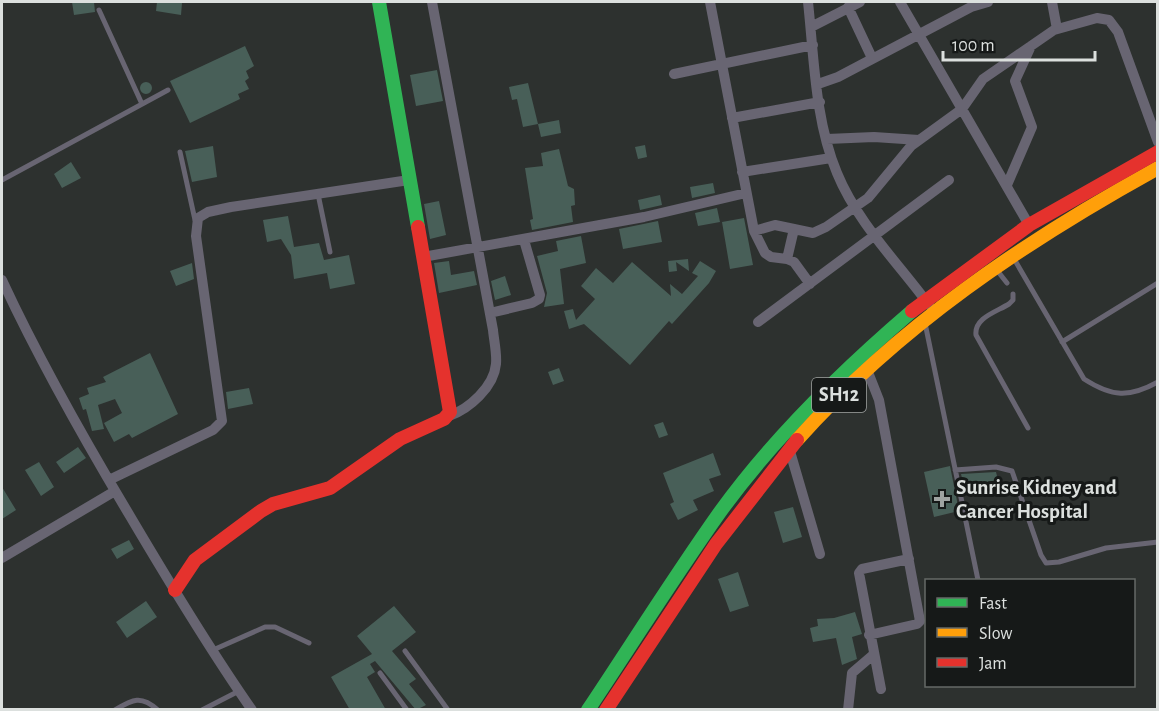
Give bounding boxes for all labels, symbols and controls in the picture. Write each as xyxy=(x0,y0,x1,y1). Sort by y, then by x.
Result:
scale bar xyxy=(943,24,1094,62)
text: 100 m xyxy=(952,37,995,55)
road number: SH12 xyxy=(812,378,866,412)
place label: Sunrise Kidney and Cancer Hospital xyxy=(956,477,1117,522)
marker: Sunrise Kidney and Cancer Hospital xyxy=(933,490,951,508)
legend xyxy=(925,579,1135,687)
text: Fast xyxy=(979,595,1007,613)
text: Slow xyxy=(979,625,1012,643)
text: Jam xyxy=(979,655,1007,673)

